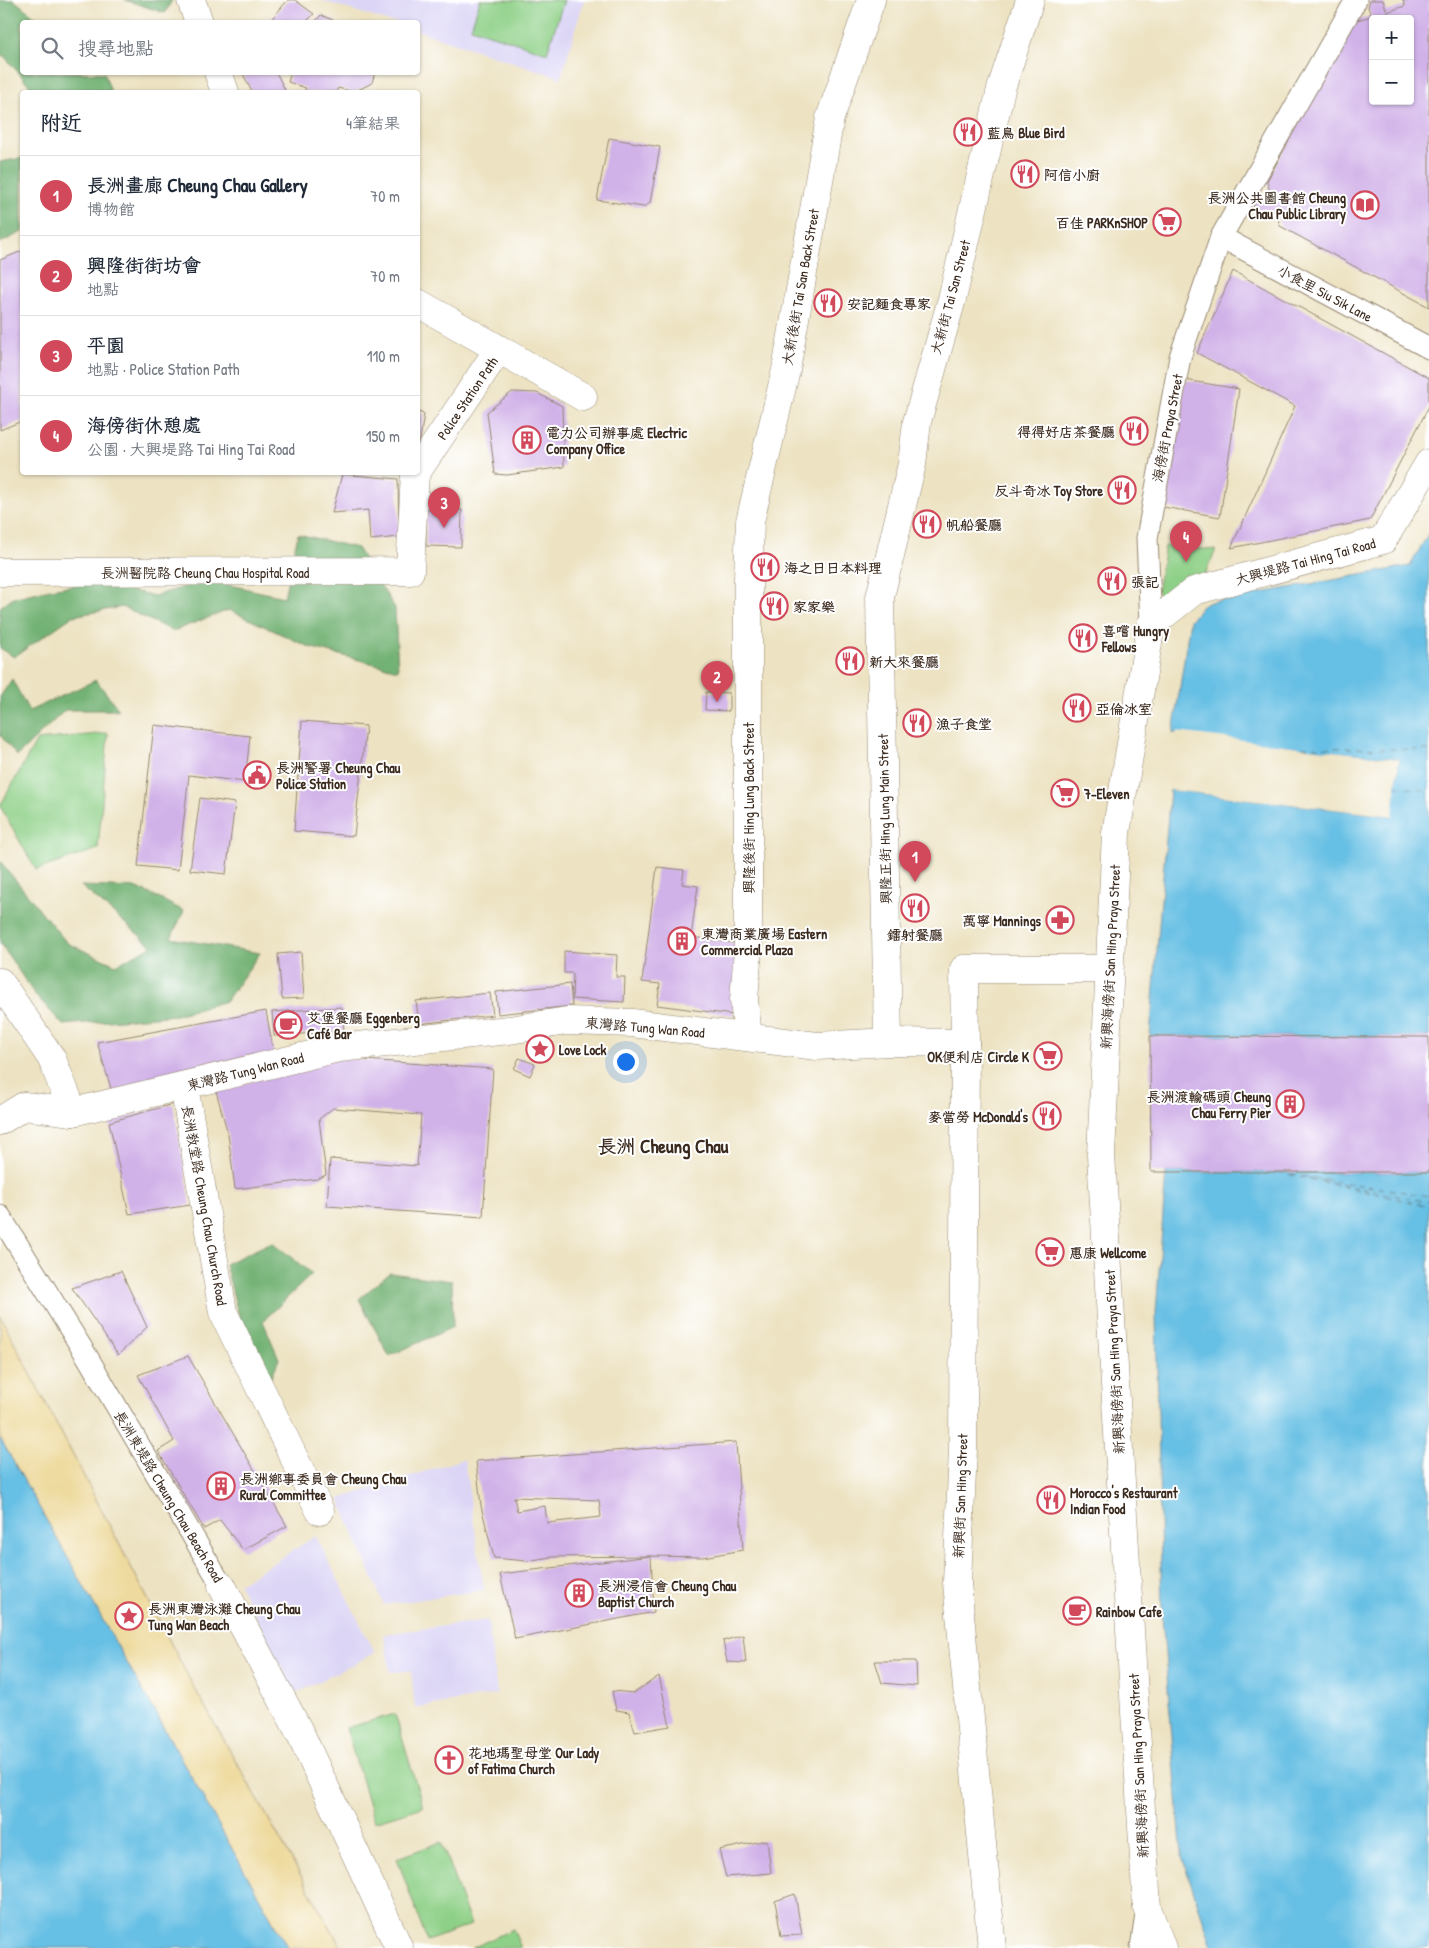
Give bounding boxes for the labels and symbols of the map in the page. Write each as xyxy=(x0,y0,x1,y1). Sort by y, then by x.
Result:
restaurant icon: 藍鳥 Blue Bird xyxy=(953,117,983,147)
place label: 藍鳥 Blue Bird xyxy=(987,123,1065,142)
restaurant icon: 阿信小廚 xyxy=(1010,159,1040,189)
place label: 阿信小廚 xyxy=(1044,165,1100,184)
place label: 長洲公共圖書館 Cheung Chau Public Library xyxy=(1207,188,1346,225)
library icon: 長洲公共圖書館 Cheung Chau Public Library xyxy=(1350,190,1380,220)
street label: 大新後街 Tai San Back Street xyxy=(777,207,823,367)
supermarket icon: 百佳 PARKnSHOP xyxy=(1152,207,1182,237)
place label: 百佳 PARKnSHOP xyxy=(1056,213,1148,232)
street label: 大新街 Tai San Street xyxy=(926,238,974,356)
street label: 小食里 Siu Sik Lane xyxy=(1274,260,1376,326)
restaurant icon: 安記麵食專家 xyxy=(813,288,843,318)
place label: 安記麵食專家 xyxy=(847,294,931,313)
street label: Police Station Path xyxy=(432,353,502,443)
street label: 海傍街 Praya Street xyxy=(1147,372,1188,484)
restaurant icon: 得得好店茶餐廳 xyxy=(1119,416,1149,446)
place label: 得得好店茶餐廳 xyxy=(1017,422,1115,441)
place label: 電力公司辦事處 Electric Company Office xyxy=(546,423,687,460)
building icon: 電力公司辦事處 Electric Company Office xyxy=(512,425,542,455)
restaurant icon: 反斗奇冰 Toy Store xyxy=(1107,475,1137,505)
place label: 反斗奇冰 Toy Store xyxy=(995,481,1103,502)
pin: 3 xyxy=(428,487,460,528)
restaurant icon: 帆船餐廳 xyxy=(912,509,942,539)
place label: 帆船餐廳 xyxy=(946,515,1002,534)
pin: 4 xyxy=(1170,521,1202,562)
street label: 大興堤路 Tai Hing Tai Road xyxy=(1233,533,1378,590)
restaurant icon: 海之日日本料理 xyxy=(750,552,780,582)
place label: 海之日日本料理 xyxy=(784,558,882,577)
street label: 長洲醫院路 Cheung Chau Hospital Road xyxy=(101,563,310,583)
restaurant icon: 張記 xyxy=(1097,566,1127,596)
place label: 張記 xyxy=(1131,572,1159,591)
restaurant icon: 家家樂 xyxy=(759,591,789,621)
place label: 家家樂 xyxy=(793,597,835,616)
place label: 喜嚐 Hungry Fellows xyxy=(1101,621,1169,656)
restaurant icon: 喜嚐 Hungry Fellows xyxy=(1068,623,1098,653)
restaurant icon: 新大來餐廳 xyxy=(835,646,865,676)
place label: 新大來餐廳 xyxy=(869,652,939,671)
pin: 2 xyxy=(701,661,733,702)
restaurant icon: 亞倫冰室 xyxy=(1062,693,1092,723)
place label: 亞倫冰室 xyxy=(1096,699,1152,718)
restaurant icon: 漁子食堂 xyxy=(902,708,932,738)
place label: 漁子食堂 xyxy=(936,714,992,733)
street label: 興隆後街 Hing Lung Back Street xyxy=(739,722,759,893)
street label: 興隆正街 Hing Lung Main Street xyxy=(873,733,896,904)
place label: 長洲警署 Cheung Chau Police Station xyxy=(276,758,401,793)
public building icon: 長洲警署 Cheung Chau Police Station xyxy=(242,760,272,790)
supermarket icon: 7-Eleven xyxy=(1050,778,1080,808)
place label: 7-Eleven xyxy=(1083,784,1130,803)
pin: 1 xyxy=(899,841,931,882)
street label: 新興海傍街 San Hing Praya Street xyxy=(1096,864,1125,1050)
restaurant icon: 鐳射餐廳 xyxy=(900,893,930,923)
pharmacy icon: 萬寧 Mannings xyxy=(1045,905,1075,935)
place label: 萬寧 Mannings xyxy=(962,911,1042,932)
place label: 東灣商業廣場 Eastern Commercial Plaza xyxy=(701,924,827,959)
place label: 鐳射餐廳 xyxy=(887,925,943,944)
building icon: 東灣商業廣場 Eastern Commercial Plaza xyxy=(667,926,697,956)
place label: 艾堡餐廳 Eggenberg Café Bar xyxy=(307,1008,420,1043)
cafe icon: 艾堡餐廳 Eggenberg Café Bar xyxy=(273,1010,303,1040)
street label: 東灣路 Tung Wan Road xyxy=(584,1012,706,1043)
place icon: Love Lock xyxy=(525,1034,555,1064)
place label: Love Lock xyxy=(559,1040,607,1059)
supermarket icon: OK便利店 Circle K xyxy=(1033,1041,1063,1071)
street label: 東灣路 Tung Wan Road xyxy=(185,1047,306,1096)
place label: OK便利店 Circle K xyxy=(927,1047,1030,1066)
your location xyxy=(613,1049,639,1075)
place label: 長洲渡輸碼頭 Cheung Chau Ferry Pier xyxy=(1146,1087,1272,1124)
building icon: 長洲渡輸碼頭 Cheung Chau Ferry Pier xyxy=(1275,1089,1305,1119)
restaurant icon: 麥當勞 McDonald's xyxy=(1032,1101,1062,1131)
street label: 長洲教堂路 Cheung Chau Church Road xyxy=(177,1103,232,1308)
place label: 麥當勞 McDonald's xyxy=(928,1107,1029,1126)
district label: 長洲 Cheung Chau xyxy=(598,1133,729,1160)
supermarket icon: 惠康 Wellcome xyxy=(1035,1237,1065,1267)
place label: 惠康 Wellcome xyxy=(1069,1243,1147,1262)
street label: 新興海傍街 San Hing Praya Street xyxy=(1100,1269,1129,1455)
street label: 長洲東堤路 Cheung Chau Beach Road xyxy=(109,1407,228,1586)
street label: 新興街 San Hing Street xyxy=(948,1433,973,1559)
place label: 長洲鄉事委員會 Cheung Chau Rural Committee xyxy=(240,1469,407,1504)
building icon: 長洲鄉事委員會 Cheung Chau Rural Committee xyxy=(206,1471,236,1501)
place label: Morocco's Restaurant Indian Food xyxy=(1070,1483,1179,1518)
restaurant icon: Morocco's Restaurant Indian Food xyxy=(1036,1485,1066,1515)
place label: 長洲浸信會 Cheung Chau Baptist Church xyxy=(598,1576,737,1613)
building icon: 長洲浸信會 Cheung Chau Baptist Church xyxy=(564,1578,594,1608)
cafe icon: Rainbow Cafe xyxy=(1062,1596,1092,1626)
place label: 長洲東灣泳灘 Cheung Chau Tung Wan Beach xyxy=(147,1599,301,1636)
place icon: 長洲東灣泳灘 Cheung Chau Tung Wan Beach xyxy=(114,1601,144,1631)
place label: Rainbow Cafe xyxy=(1096,1602,1163,1621)
street label: 新興海傍街 San Hing Praya Street xyxy=(1124,1673,1153,1859)
place label: 花地瑪聖母堂 Our Lady of Fatima Church xyxy=(468,1743,599,1778)
church icon: 花地瑪聖母堂 Our Lady of Fatima Church xyxy=(434,1745,464,1775)

